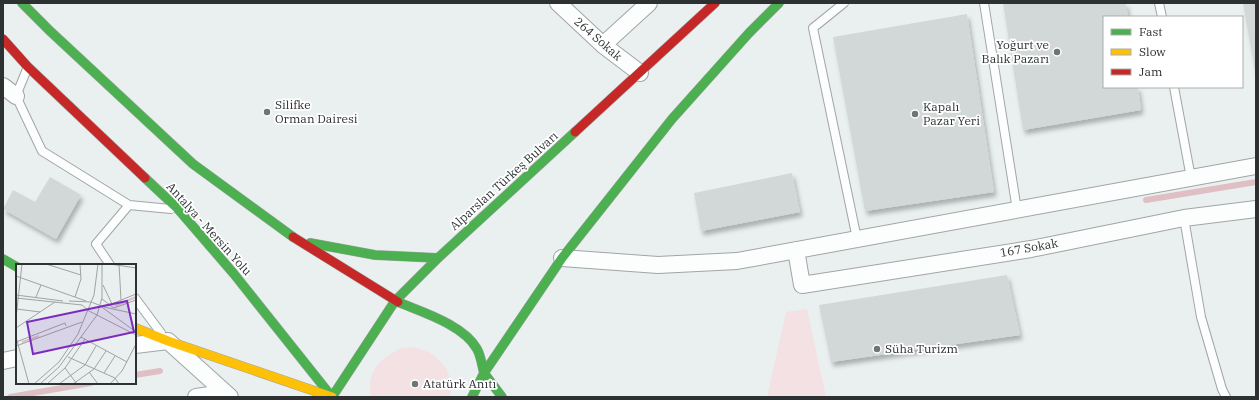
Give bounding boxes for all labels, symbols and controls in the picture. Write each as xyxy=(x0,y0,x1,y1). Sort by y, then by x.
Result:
street label: 264 Sokak xyxy=(571,14,625,64)
legend xyxy=(1103,16,1243,88)
text: Fast xyxy=(1139,24,1163,39)
place label: Yoğurt ve Balık Pazarı xyxy=(982,37,1049,66)
text: Slow xyxy=(1139,44,1166,59)
marker: Yoğurt ve Balık Pazarı xyxy=(1052,47,1062,57)
text: Jam xyxy=(1139,64,1163,79)
place label: Silifke Orman Dairesi xyxy=(275,97,358,126)
place label: Kapalı Pazar Yeri xyxy=(923,99,980,128)
marker: Silifke Orman Dairesi xyxy=(262,107,272,117)
marker: Kapalı Pazar Yeri xyxy=(910,109,920,119)
street label: Alparslan Türkeş Bulvarı xyxy=(446,128,561,233)
street label: Antalya - Mersin Yolu xyxy=(164,179,256,279)
street label: 167 Sokak xyxy=(999,235,1059,260)
inset map xyxy=(16,264,136,384)
place label: Süha Turizm xyxy=(885,341,959,356)
marker: Süha Turizm xyxy=(872,344,882,354)
place label: Atatürk Anıtı xyxy=(423,376,496,391)
marker: Atatürk Anıtı xyxy=(410,379,420,389)

